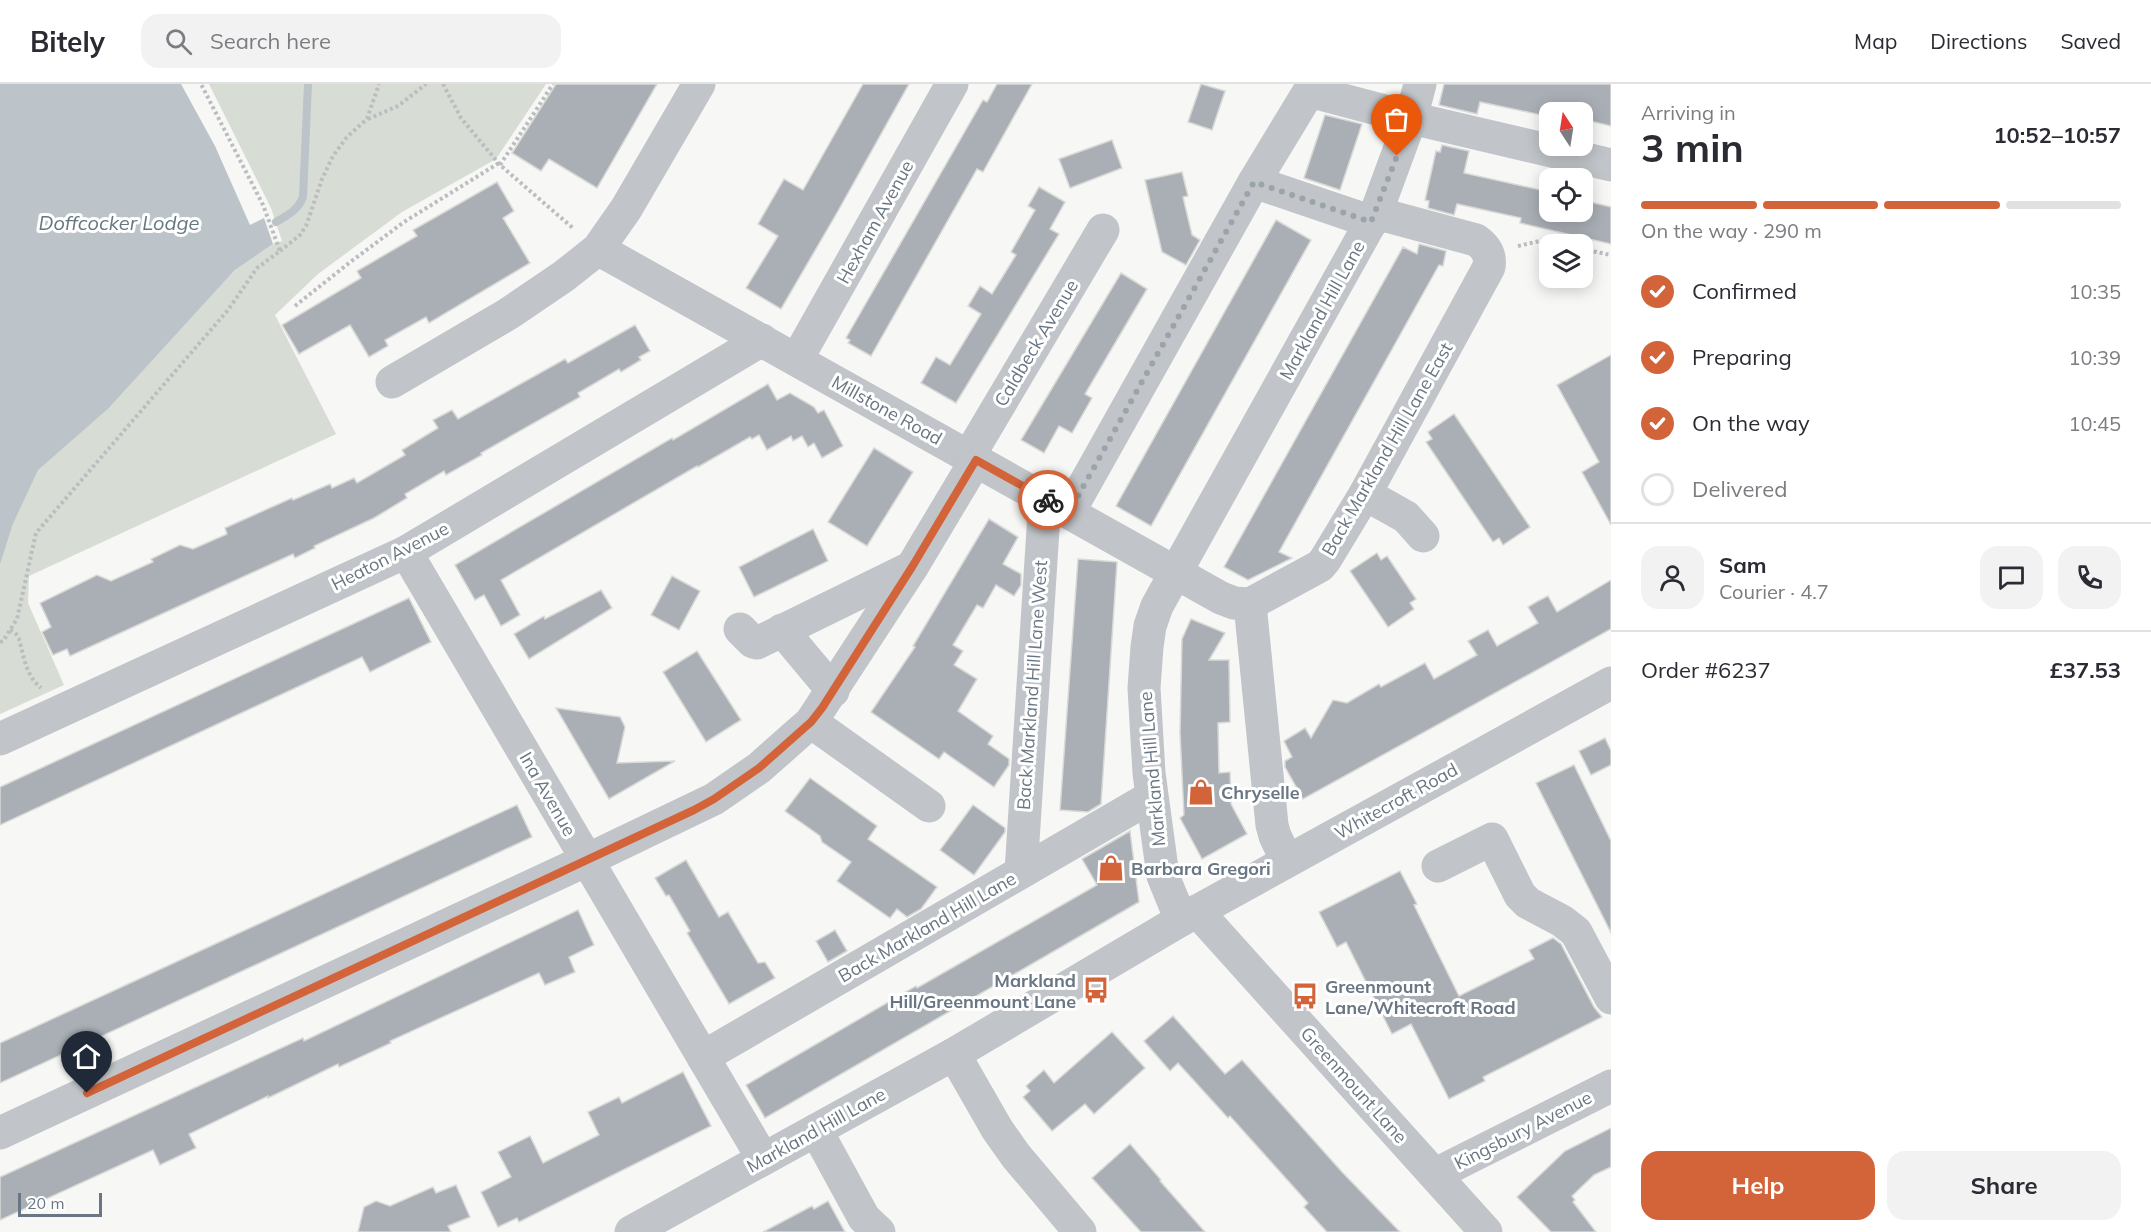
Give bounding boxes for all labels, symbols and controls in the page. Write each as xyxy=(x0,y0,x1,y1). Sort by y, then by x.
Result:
search box xyxy=(141,14,561,68)
text: Bitely xyxy=(30,24,105,59)
icon: search xyxy=(162,25,195,58)
text: Search here xyxy=(210,27,331,55)
text: Map xyxy=(1854,28,1897,54)
text: Directions xyxy=(1930,28,2027,54)
text: Saved xyxy=(2060,28,2121,54)
pin xyxy=(1371,94,1422,156)
text: Arriving in xyxy=(1641,100,1736,125)
north arrow xyxy=(1539,102,1593,156)
map controls xyxy=(1539,102,1593,288)
icon: bag xyxy=(1380,103,1413,136)
text: 10:52–10:57 xyxy=(1993,121,2121,149)
text: 3 min xyxy=(1641,123,1744,172)
street label: Hexham Avenue xyxy=(832,156,918,288)
button: locate xyxy=(1539,168,1593,222)
water label: Doffcocker Lodge xyxy=(39,210,200,235)
text: On the way · 290 m xyxy=(1641,218,1822,243)
button: layers xyxy=(1539,234,1593,288)
street label: Markland Hill Lane xyxy=(1274,236,1370,384)
street label: Caldbeck Avenue xyxy=(989,275,1083,411)
icon: check xyxy=(1641,275,1674,308)
text: Confirmed xyxy=(1692,277,1797,305)
text: 10:35 xyxy=(2068,279,2121,304)
street label: Back Markland Hill Lane East xyxy=(1316,338,1458,560)
icon: check xyxy=(1641,341,1674,374)
text: Preparing xyxy=(1692,343,1792,371)
text: 10:39 xyxy=(2068,345,2121,370)
street label: Millstone Road xyxy=(828,370,946,450)
icon: check xyxy=(1641,407,1674,440)
text: On the way xyxy=(1692,409,1810,437)
text: 10:45 xyxy=(2068,411,2121,436)
courier xyxy=(1018,470,1078,530)
text: Delivered xyxy=(1692,475,1787,503)
icon: bike xyxy=(1032,484,1065,517)
street label: Heaton Avenue xyxy=(327,517,453,595)
button: person xyxy=(1641,546,1704,609)
button: chat xyxy=(1980,546,2043,609)
button: phone xyxy=(2058,546,2121,609)
text: Sam xyxy=(1719,551,1767,579)
street label: Back Markland Hill Lane West xyxy=(1012,560,1052,810)
text: Courier · 4.7 xyxy=(1719,579,1829,604)
text: Order #6237 xyxy=(1641,656,1771,684)
text: £37.53 xyxy=(2050,656,2121,684)
street label: Markland Hill Lane xyxy=(1134,691,1170,847)
street label: Ina Avenue xyxy=(515,748,581,840)
street label: Whitecroft Road xyxy=(1330,758,1462,844)
shop icon: Chryselle xyxy=(1186,777,1216,807)
place label: Chryselle xyxy=(1221,781,1300,804)
shop icon: Barbara Gregori xyxy=(1096,853,1126,883)
place label: Barbara Gregori xyxy=(1131,857,1271,880)
street label: Back Markland Hill Lane xyxy=(834,867,1020,987)
place label: Markland Hill/Greenmount Lane xyxy=(890,969,1076,1013)
bus stop icon: Markland Hill/Greenmount Lane xyxy=(1081,975,1111,1005)
place label: Greenmount Lane/Whitecroft Road xyxy=(1325,975,1516,1019)
bus stop icon: Greenmount Lane/Whitecroft Road xyxy=(1290,981,1320,1011)
street label: Greenmount Lane xyxy=(1296,1022,1412,1148)
pin xyxy=(61,1031,112,1093)
icon: home xyxy=(70,1040,103,1073)
street label: Markland Hill Lane xyxy=(742,1082,890,1178)
street label: Kingsbury Avenue xyxy=(1450,1085,1596,1175)
button: Help xyxy=(1641,1151,1875,1220)
button: Share xyxy=(1887,1151,2121,1220)
scale bar xyxy=(18,1190,102,1218)
text: 20 m xyxy=(27,1193,64,1213)

